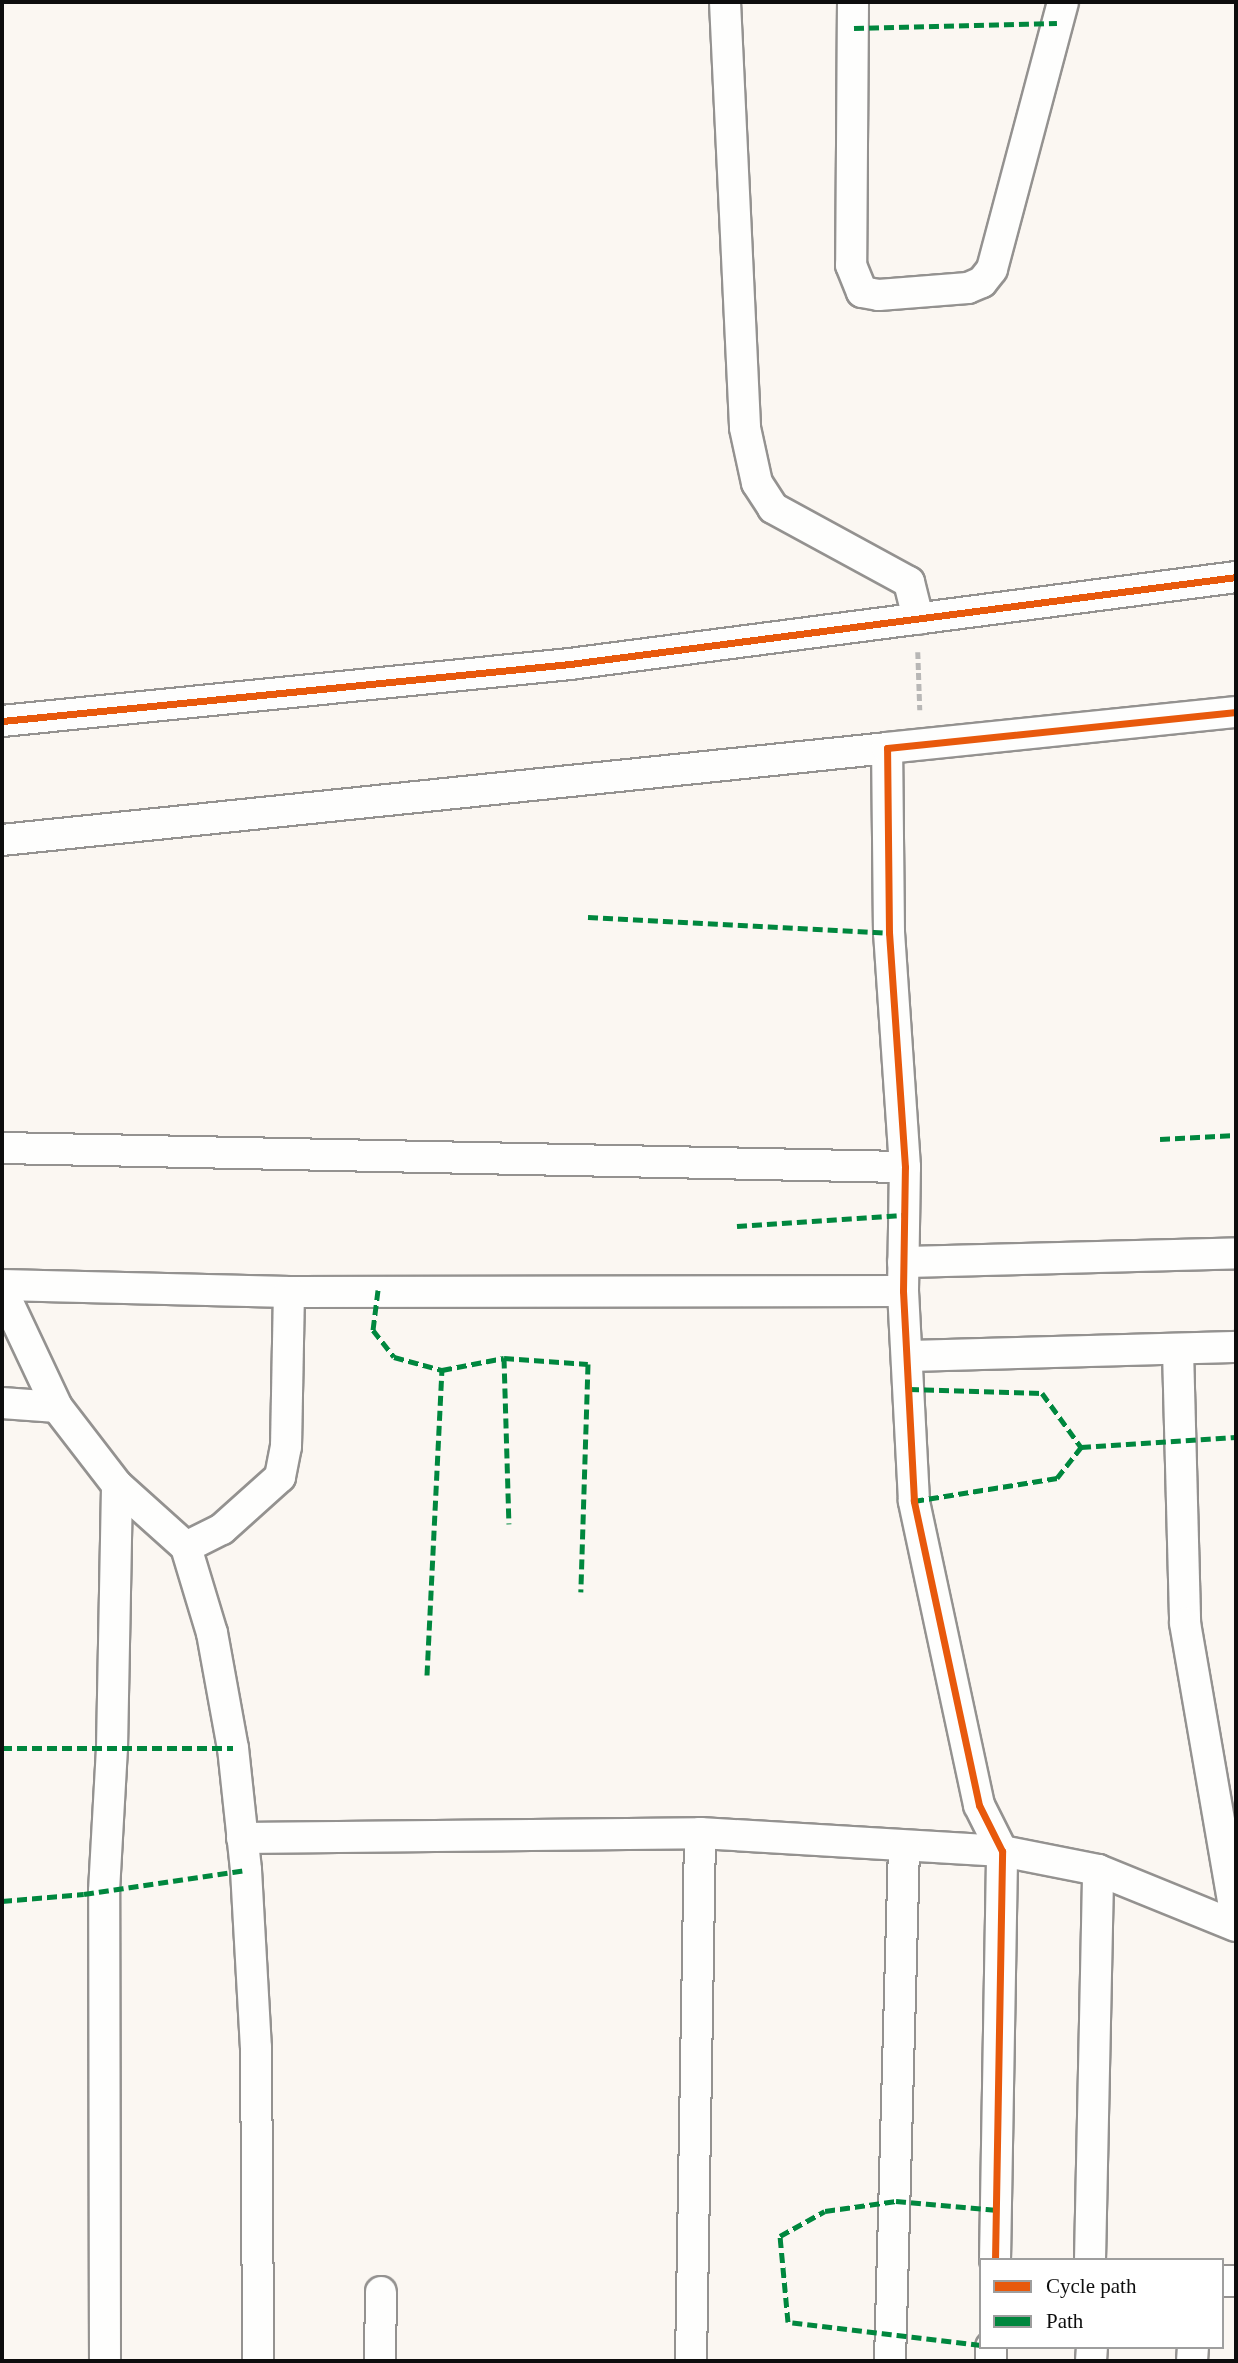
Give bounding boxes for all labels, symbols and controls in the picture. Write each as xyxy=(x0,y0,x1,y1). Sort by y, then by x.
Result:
legend xyxy=(979,2258,1224,2349)
text: Cycle path xyxy=(1046,2274,1136,2298)
text: Path xyxy=(1046,2309,1083,2333)

